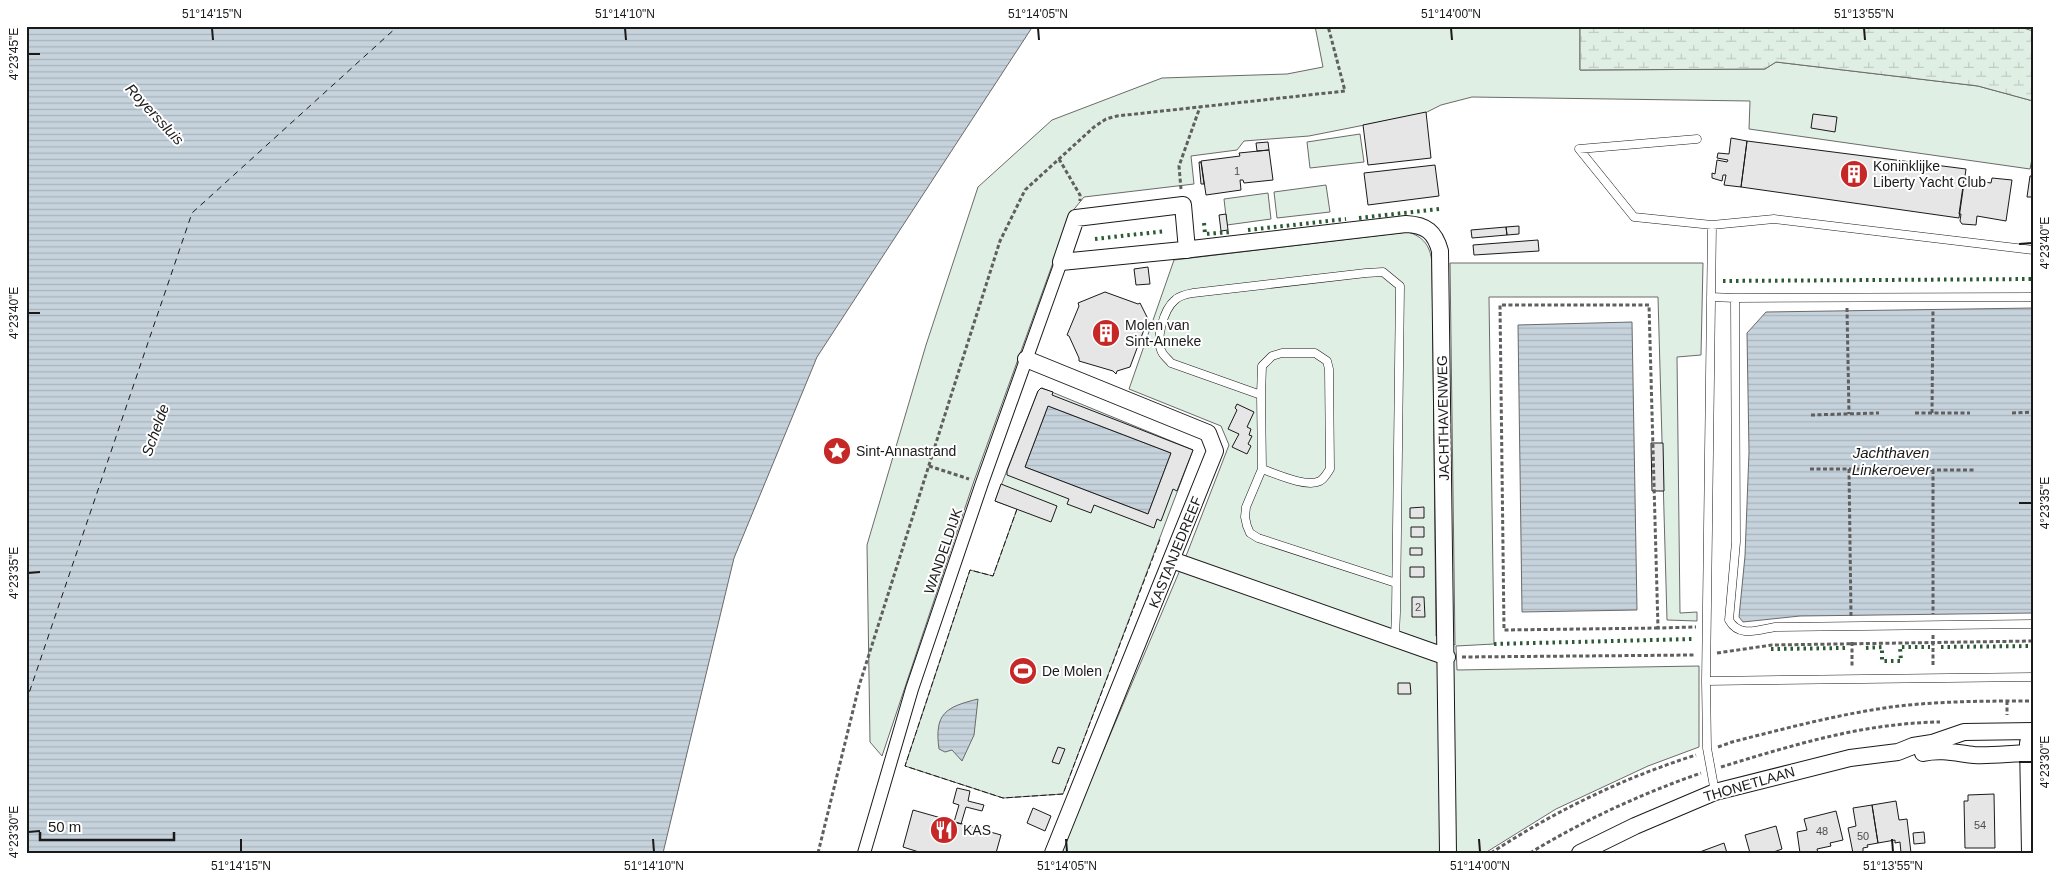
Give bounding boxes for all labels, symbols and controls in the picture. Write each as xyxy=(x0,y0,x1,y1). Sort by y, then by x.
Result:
text: 51°14'15"N xyxy=(182,7,242,21)
text: 51°14'10"N xyxy=(595,7,655,21)
text: 51°14'05"N xyxy=(1008,7,1068,21)
text: 51°14'00"N xyxy=(1421,7,1481,21)
text: 51°13'55"N xyxy=(1834,7,1894,21)
text: 4°23'45"E xyxy=(7,28,21,80)
water label: Royerssluis xyxy=(122,80,188,149)
place label: Koninklijke Liberty Yacht Club xyxy=(1873,158,1986,190)
building icon: Koninklijke Liberty Yacht Club xyxy=(1839,159,1869,189)
house number: 1 xyxy=(1234,165,1240,177)
text: 4°23'40"E xyxy=(2038,217,2052,269)
text: 4°23'40"E xyxy=(7,287,21,339)
place label: Molen van Sint-Anneke xyxy=(1125,317,1201,349)
building icon: Molen van Sint-Anneke xyxy=(1091,318,1121,348)
street label: JACHTHAVENWEG xyxy=(1434,355,1452,481)
water label: Schelde xyxy=(138,402,172,458)
place icon: Sint-Annastrand xyxy=(822,436,852,466)
place label: Sint-Annastrand xyxy=(856,443,956,459)
water label: Jachthaven Linkeroever xyxy=(1852,444,1931,478)
text: 4°23'35"E xyxy=(2038,477,2052,529)
street label: KASTANJEDREEF xyxy=(1145,494,1205,610)
street label: WANDELDIJK xyxy=(921,505,965,596)
text: 4°23'35"E xyxy=(7,547,21,599)
house number: 2 xyxy=(1415,601,1421,613)
sports icon: De Molen xyxy=(1008,656,1038,686)
place label: De Molen xyxy=(1042,663,1102,679)
text: 4°23'30"E xyxy=(2038,736,2052,788)
street label: THONETLAAN xyxy=(1702,763,1796,805)
text: 4°23'30"E xyxy=(7,806,21,858)
scale bar xyxy=(40,809,174,841)
restaurant icon: KAS xyxy=(929,815,959,845)
text: 50 m xyxy=(48,818,81,835)
house number: 54 xyxy=(1974,819,1986,831)
place label: KAS xyxy=(963,822,991,838)
house number: 48 xyxy=(1816,825,1828,837)
house number: 50 xyxy=(1857,830,1869,842)
text: 51°14'15"N xyxy=(211,859,271,873)
text: 51°14'10"N xyxy=(624,859,684,873)
text: 51°14'05"N xyxy=(1037,859,1097,873)
text: 51°14'00"N xyxy=(1450,859,1510,873)
text: 51°13'55"N xyxy=(1863,859,1923,873)

